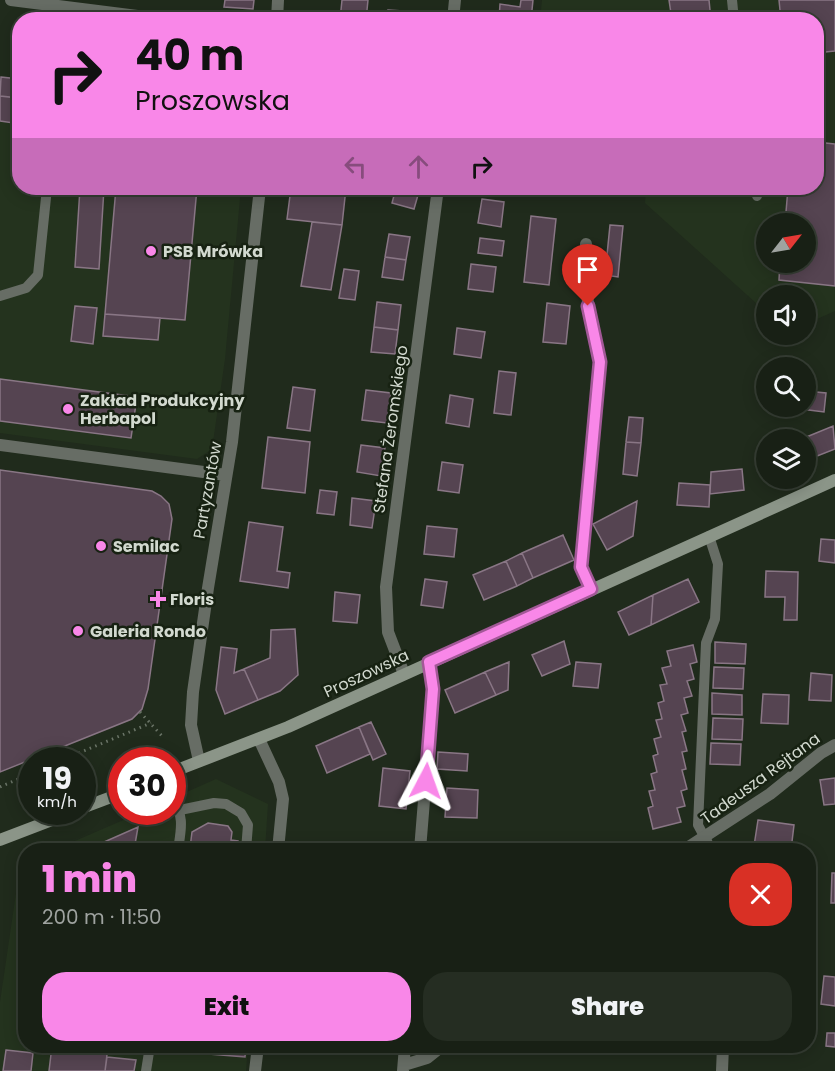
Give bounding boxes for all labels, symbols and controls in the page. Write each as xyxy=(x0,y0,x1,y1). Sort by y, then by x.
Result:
text: 40 m xyxy=(135,26,244,85)
icon: right xyxy=(36,36,114,114)
text: Proszowska xyxy=(135,82,290,119)
icon: left xyxy=(339,150,372,183)
icon: ahead xyxy=(402,150,435,183)
icon: right xyxy=(465,150,498,183)
north arrow xyxy=(756,213,816,273)
map controls xyxy=(756,213,816,489)
place label: PSB Mrówka xyxy=(163,240,263,263)
marker: PSB Mrówka xyxy=(144,244,158,258)
pin xyxy=(562,244,613,306)
icon: arrive xyxy=(571,253,604,286)
button: sound xyxy=(756,285,816,345)
street label: Stefana Żeromskiego xyxy=(367,344,414,515)
button: search xyxy=(756,357,816,417)
place label: Zakład Produkcyjny Herbapol xyxy=(80,389,245,430)
marker: Zakład Produkcyjny Herbapol xyxy=(61,402,75,416)
button: layers xyxy=(756,429,816,489)
street label: Partyzantów xyxy=(188,440,227,541)
place label: Semilac xyxy=(113,535,180,558)
marker: Semilac xyxy=(94,539,108,553)
place label: Floris xyxy=(170,588,214,611)
marker: Floris xyxy=(151,592,165,606)
place label: Galeria Rondo xyxy=(90,620,206,643)
marker: Galeria Rondo xyxy=(71,624,85,638)
street label: Proszowska xyxy=(320,644,413,703)
street label: Tadeusza Rejtana xyxy=(696,727,825,830)
speed limit sign: 30 xyxy=(108,747,186,825)
position arrow xyxy=(394,749,458,813)
text: 19 xyxy=(42,757,72,800)
text: km/h xyxy=(37,791,77,812)
text: 1 min xyxy=(42,854,137,905)
button: close xyxy=(729,863,792,926)
text: 200 m · 11:50 xyxy=(42,903,162,931)
button: Exit xyxy=(42,972,411,1041)
button: Share xyxy=(423,972,792,1041)

